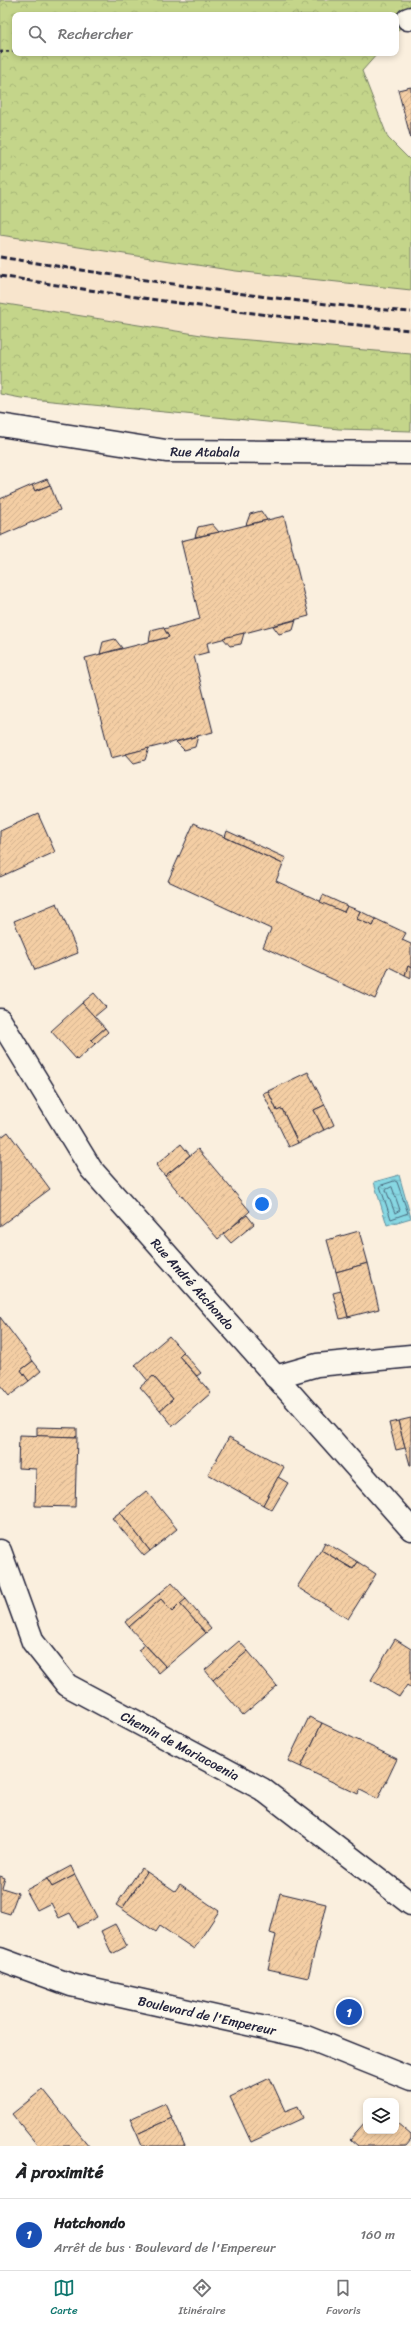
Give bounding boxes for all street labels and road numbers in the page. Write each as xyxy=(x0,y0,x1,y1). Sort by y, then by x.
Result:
street label: Rue Atabala xyxy=(170,440,240,463)
street label: Rue André Atchondo xyxy=(145,1232,241,1335)
street label: Chemin de Mariacoenia xyxy=(117,1704,244,1787)
street label: Boulevard de l'Empereur xyxy=(136,1989,279,2042)

